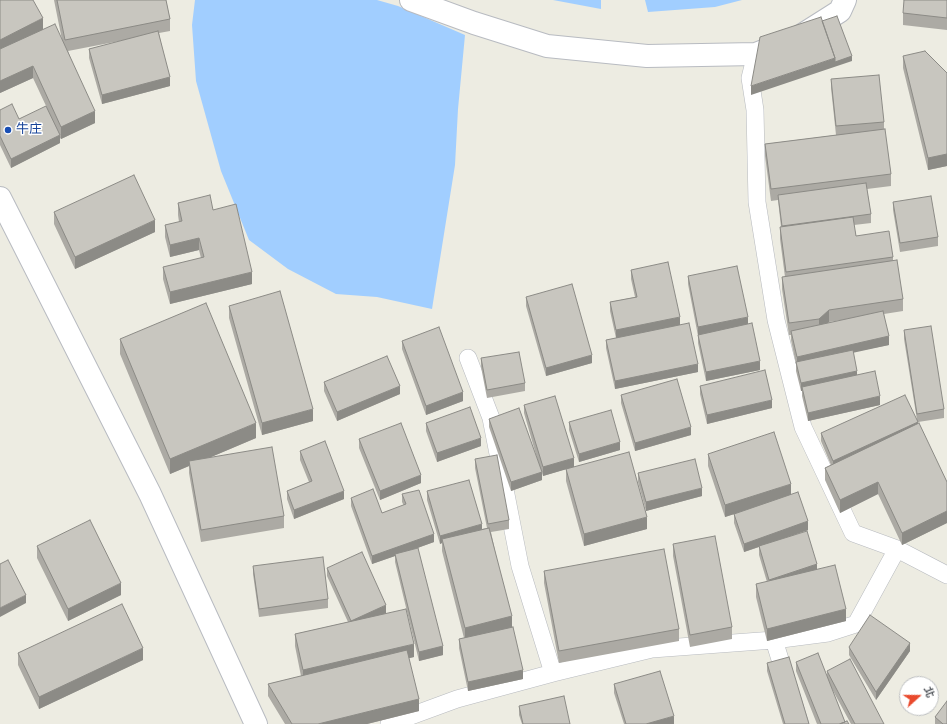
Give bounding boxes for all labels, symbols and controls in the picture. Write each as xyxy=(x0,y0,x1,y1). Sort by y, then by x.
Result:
place label: 牛庄 xyxy=(16,122,42,138)
marker: 牛庄 xyxy=(3,125,13,135)
north arrow xyxy=(899,676,939,716)
text: 北 xyxy=(921,684,938,700)

